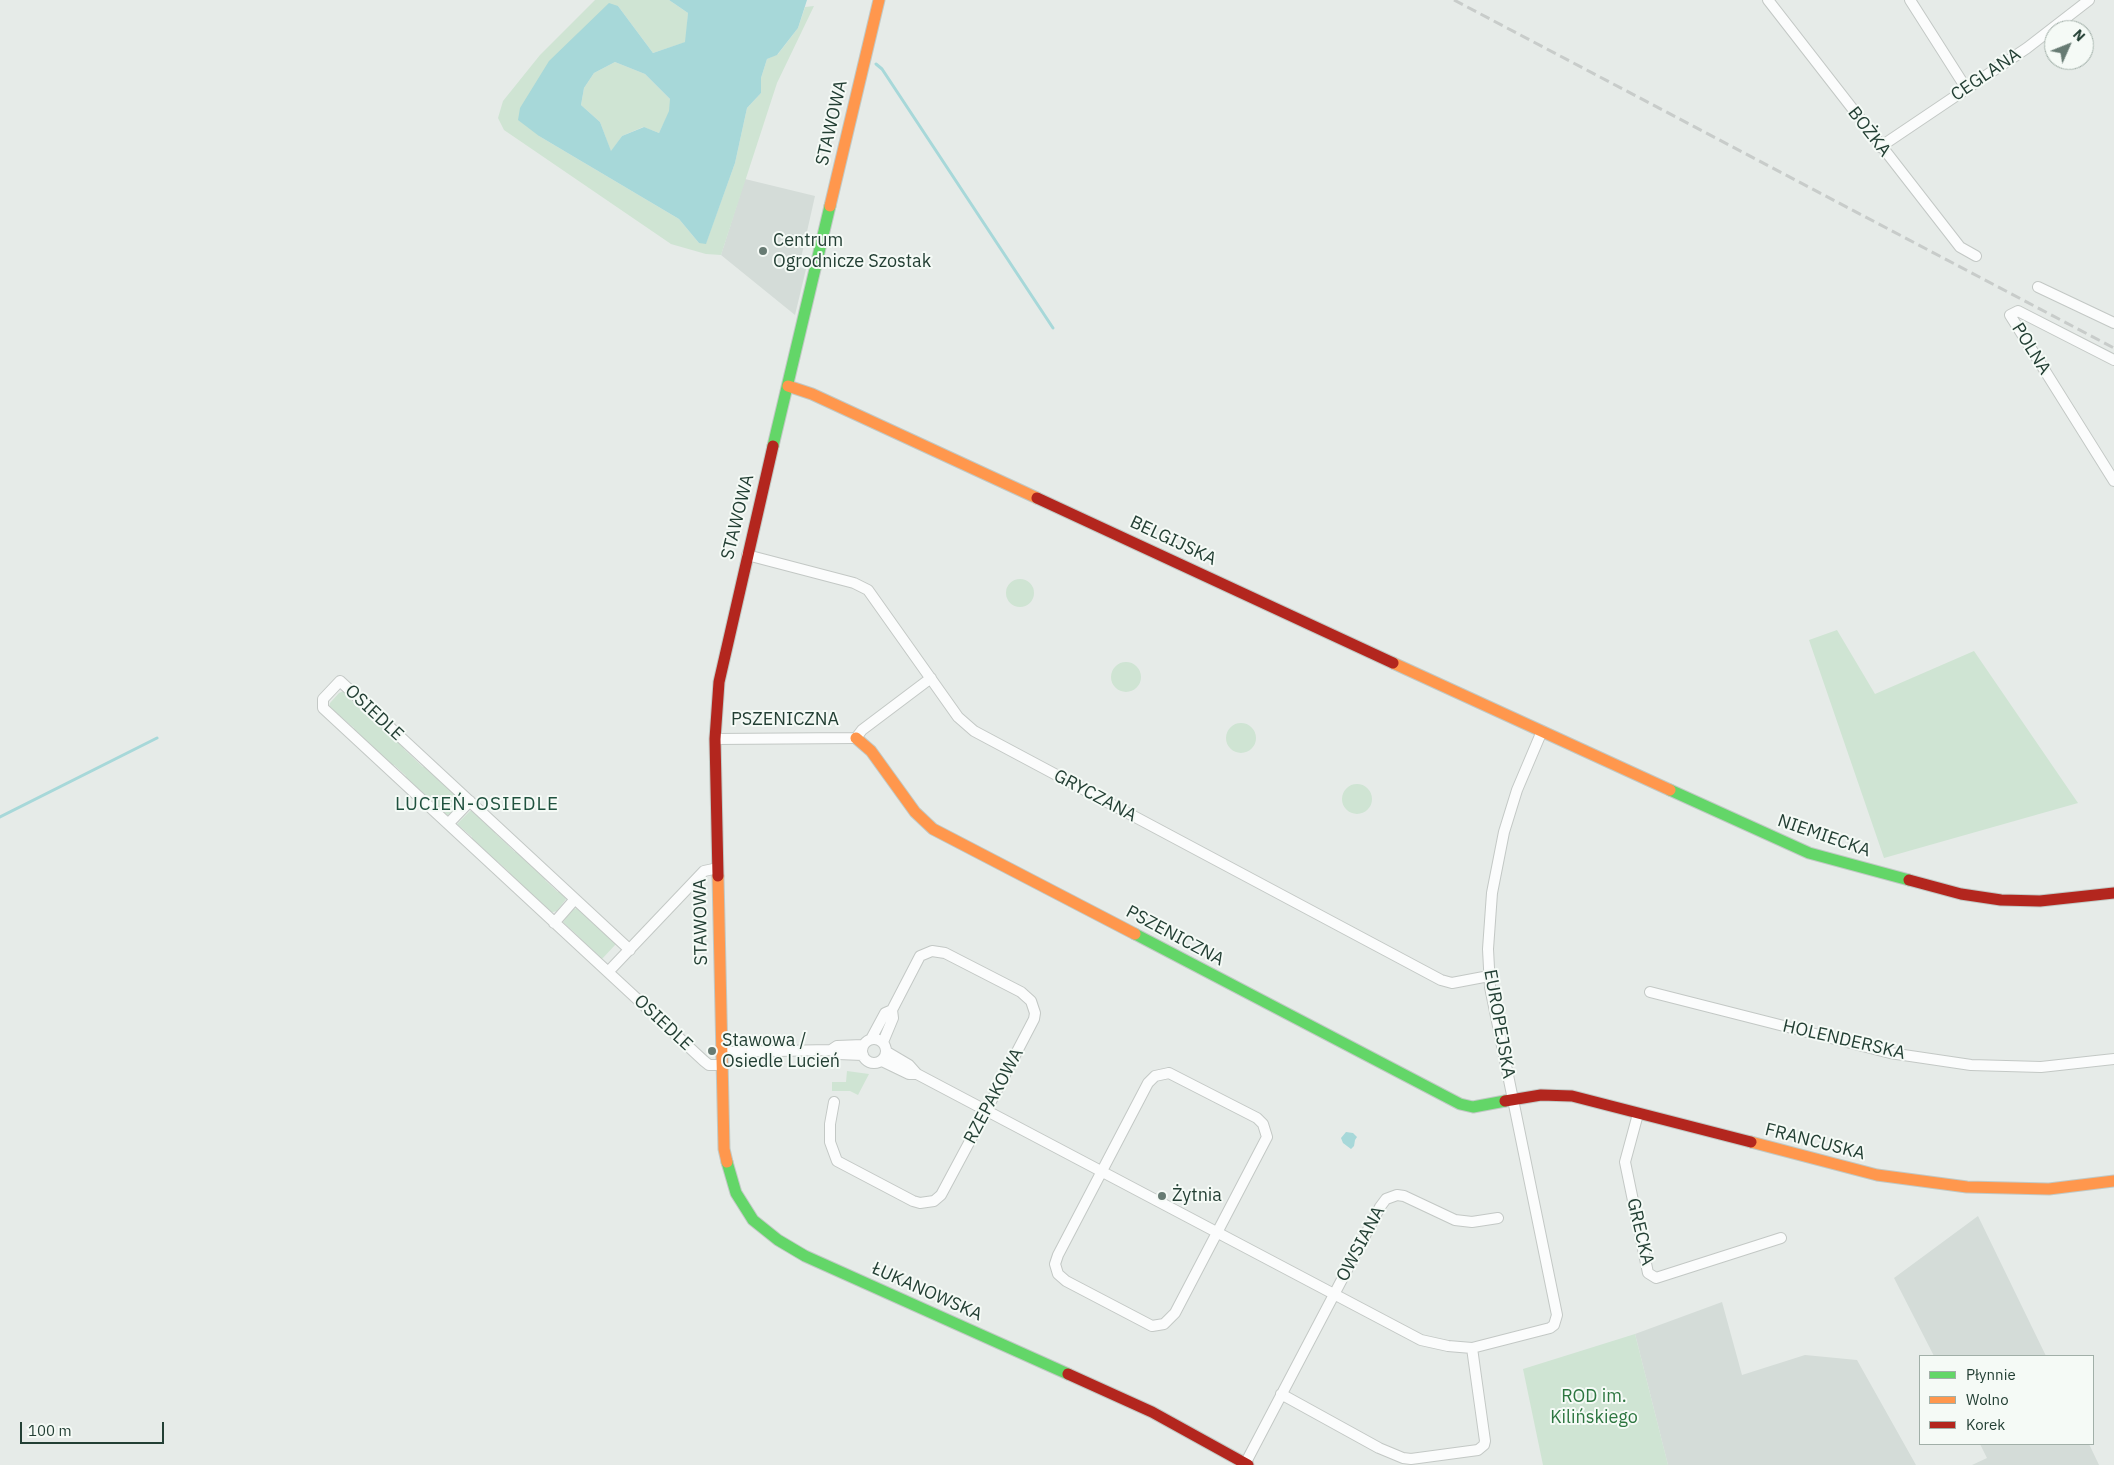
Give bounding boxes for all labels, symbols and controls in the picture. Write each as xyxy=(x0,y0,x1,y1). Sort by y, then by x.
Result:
north arrow xyxy=(2044,20,2094,70)
text: N xyxy=(2069,25,2089,45)
street label: CEGLANA xyxy=(1947,44,2025,106)
street label: STAWOWA xyxy=(812,78,852,168)
street label: BOŻKA xyxy=(1843,103,1895,161)
place label: Centrum Ogrodnicze Szostak xyxy=(773,230,931,272)
marker: Centrum Ogrodnicze Szostak xyxy=(757,245,769,257)
street label: POLNA xyxy=(2007,319,2055,379)
street label: STAWOWA xyxy=(717,472,759,562)
street label: BELGIJSKA xyxy=(1126,512,1220,570)
street label: OSIEDLE xyxy=(340,680,408,746)
street label: PSZENICZNA xyxy=(731,709,839,731)
street label: GRYCZANA xyxy=(1050,765,1140,827)
district label: LUCIEŃ-OSIEDLE xyxy=(393,794,561,816)
street label: NIEMIECKA xyxy=(1775,810,1873,862)
street label: STAWOWA xyxy=(689,878,713,966)
street label: PSZENICZNA xyxy=(1122,901,1228,971)
street label: EUROPEJSKA xyxy=(1479,968,1519,1080)
street label: OSIEDLE xyxy=(629,990,697,1056)
street label: HOLENDERSKA xyxy=(1781,1015,1907,1065)
place label: Stawowa / Osiedle Lucień xyxy=(722,1030,840,1072)
street label: RZEPAKOWA xyxy=(960,1044,1028,1148)
marker: Stawowa / Osiedle Lucień xyxy=(706,1045,718,1057)
street label: FRANCUSKA xyxy=(1763,1119,1867,1165)
place label: Żytnia xyxy=(1172,1185,1222,1207)
marker: Żytnia xyxy=(1156,1190,1168,1202)
street label: GRECKA xyxy=(1622,1196,1658,1268)
street label: OWSIANA xyxy=(1332,1203,1390,1285)
street label: ŁUKANOWSKA xyxy=(868,1258,986,1326)
legend xyxy=(1919,1355,2094,1445)
text: Płynnie xyxy=(1966,1365,2016,1384)
park label: ROD im. Kilińskiego xyxy=(1550,1386,1638,1428)
text: Wolno xyxy=(1966,1390,2009,1409)
scale bar xyxy=(22,1412,166,1444)
text: Korek xyxy=(1966,1415,2005,1434)
text: 100 m xyxy=(28,1421,72,1440)

